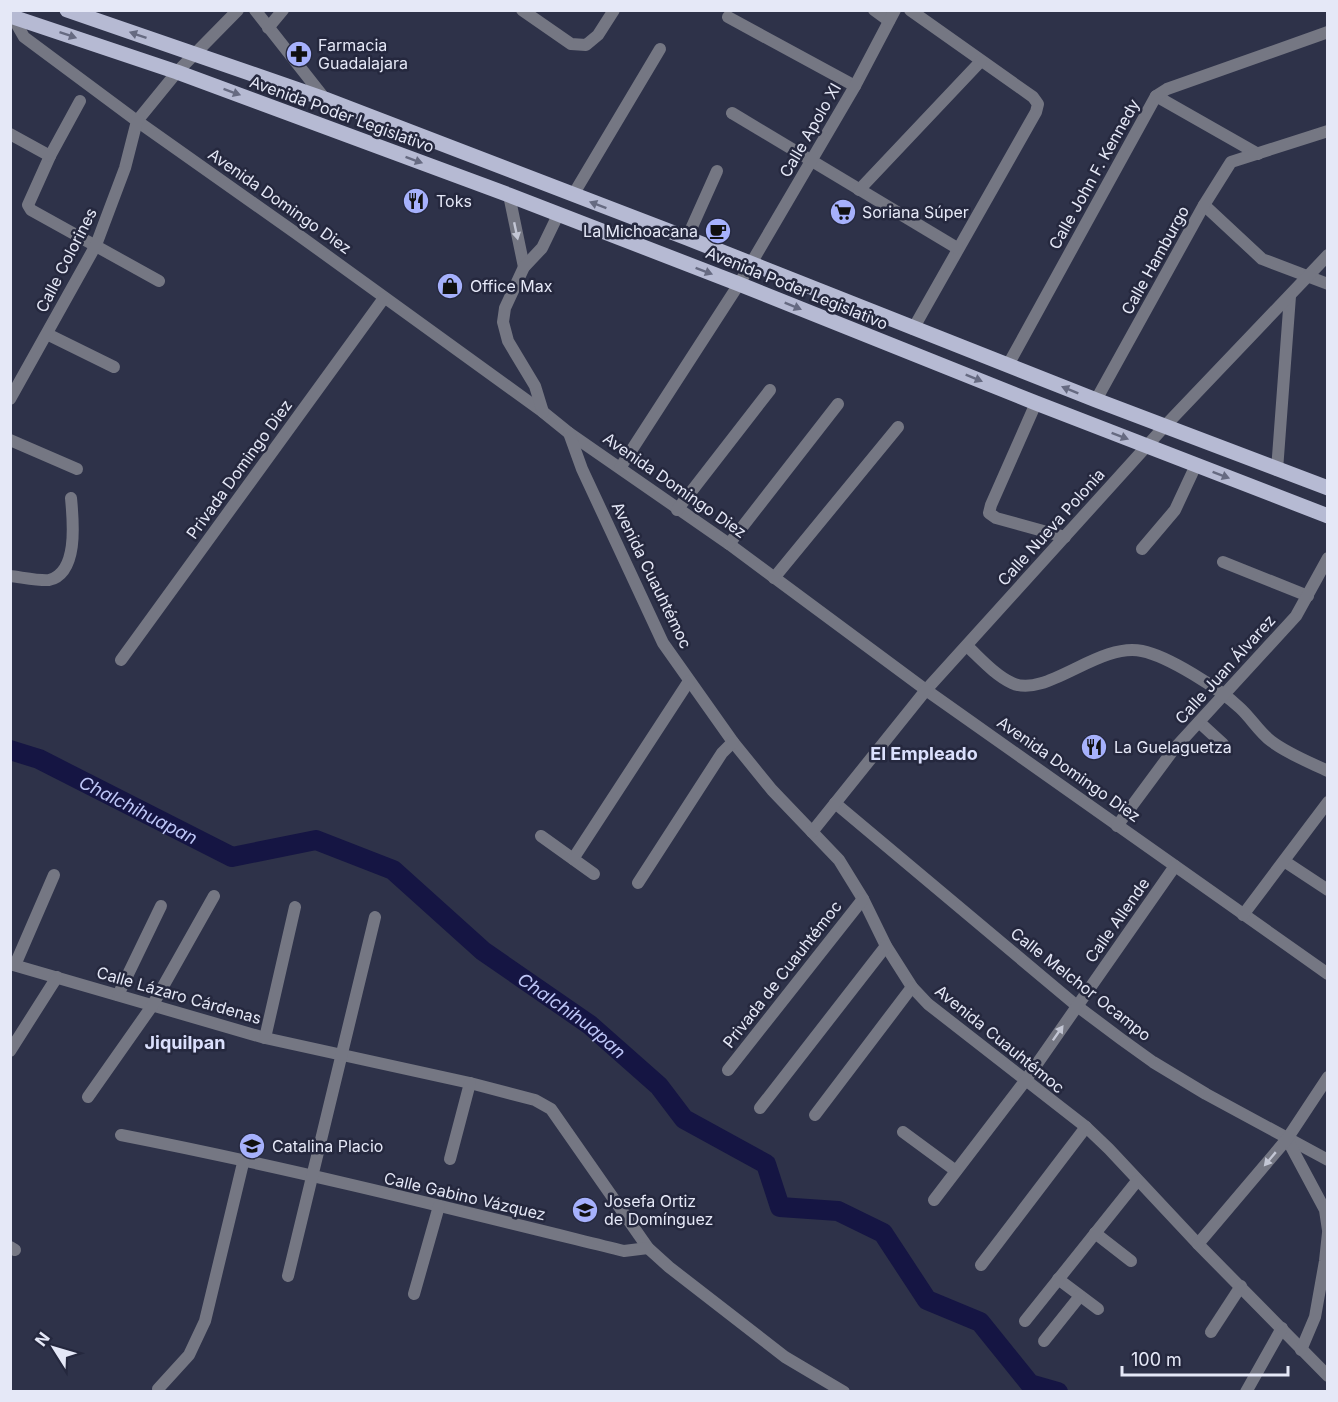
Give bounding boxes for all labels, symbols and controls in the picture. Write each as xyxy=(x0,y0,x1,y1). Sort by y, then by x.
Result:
one-way arrow xyxy=(129,30,147,40)
one-way arrow xyxy=(59,31,77,41)
place label: Farmacia Guadalajara xyxy=(318,35,408,73)
pharmacy icon: Farmacia Guadalajara xyxy=(284,39,314,69)
street label: Avenida Poder Legislativo xyxy=(247,71,437,157)
street label: Calle Apolo XI xyxy=(775,79,845,181)
one-way arrow xyxy=(223,88,241,98)
street label: Calle John F. Kennedy xyxy=(1044,95,1144,253)
street label: Avenida Domingo Diez xyxy=(205,144,355,258)
one-way arrow xyxy=(406,156,424,166)
restaurant icon: Toks xyxy=(401,186,431,216)
place label: Toks xyxy=(436,191,472,211)
supermarket icon: Soriana Súper xyxy=(828,197,858,227)
one-way arrow xyxy=(589,199,607,209)
place label: Soriana Súper xyxy=(862,202,969,222)
street label: Calle Hamburgo xyxy=(1117,202,1193,318)
street label: Calle Colorines xyxy=(31,205,101,315)
cafe icon: La Michoacana xyxy=(703,216,733,246)
place label: La Michoacana xyxy=(583,221,698,241)
one-way arrow xyxy=(512,222,521,241)
street label: Avenida Poder Legislativo xyxy=(703,242,891,334)
one-way arrow xyxy=(695,266,713,276)
shop icon: Office Max xyxy=(435,271,465,301)
place label: Office Max xyxy=(470,276,553,296)
one-way arrow xyxy=(784,301,802,311)
one-way arrow xyxy=(965,374,983,383)
one-way arrow xyxy=(1061,385,1079,395)
street label: Privada Domingo Diez xyxy=(182,395,296,543)
street label: Avenida Domingo Diez xyxy=(600,428,750,542)
one-way arrow xyxy=(1111,431,1129,441)
street label: Calle Nueva Polonia xyxy=(993,464,1109,590)
one-way arrow xyxy=(1212,471,1230,480)
street label: Avenida Cuauhtémoc xyxy=(608,498,696,652)
street label: Calle Juan Álvarez xyxy=(1171,610,1279,728)
street label: Avenida Domingo Diez xyxy=(994,712,1144,826)
restaurant icon: La Guelaguetza xyxy=(1079,732,1109,762)
place label: La Guelaguetza xyxy=(1114,737,1232,757)
district label: El Empleado xyxy=(870,743,978,764)
water label: Chalchihuapan xyxy=(76,771,201,848)
street label: Calle Allende xyxy=(1080,874,1154,966)
street label: Privada de Cuauhtémoc xyxy=(718,896,846,1052)
street label: Calle Melchor Ocampo xyxy=(1007,923,1155,1045)
street label: Calle Lázaro Cárdenas xyxy=(94,962,264,1028)
water label: Chalchihuapan xyxy=(514,968,630,1062)
street label: Avenida Cuauhtémoc xyxy=(931,981,1069,1097)
one-way arrow xyxy=(1052,1025,1063,1041)
district label: Jiquilpan xyxy=(145,1032,225,1053)
school or university icon: Catalina Placio xyxy=(237,1131,267,1161)
place label: Catalina Placio xyxy=(272,1136,383,1156)
one-way arrow xyxy=(1264,1151,1277,1166)
street label: Calle Gabino Vázquez xyxy=(382,1168,548,1224)
place label: Josefa Ortiz de Domínguez xyxy=(604,1191,713,1229)
school or university icon: Josefa Ortiz de Domínguez xyxy=(570,1195,600,1225)
north arrow xyxy=(24,1318,84,1378)
text: N xyxy=(30,1328,54,1350)
scale bar xyxy=(1122,1339,1288,1377)
text: 100 m xyxy=(1131,1349,1182,1370)

